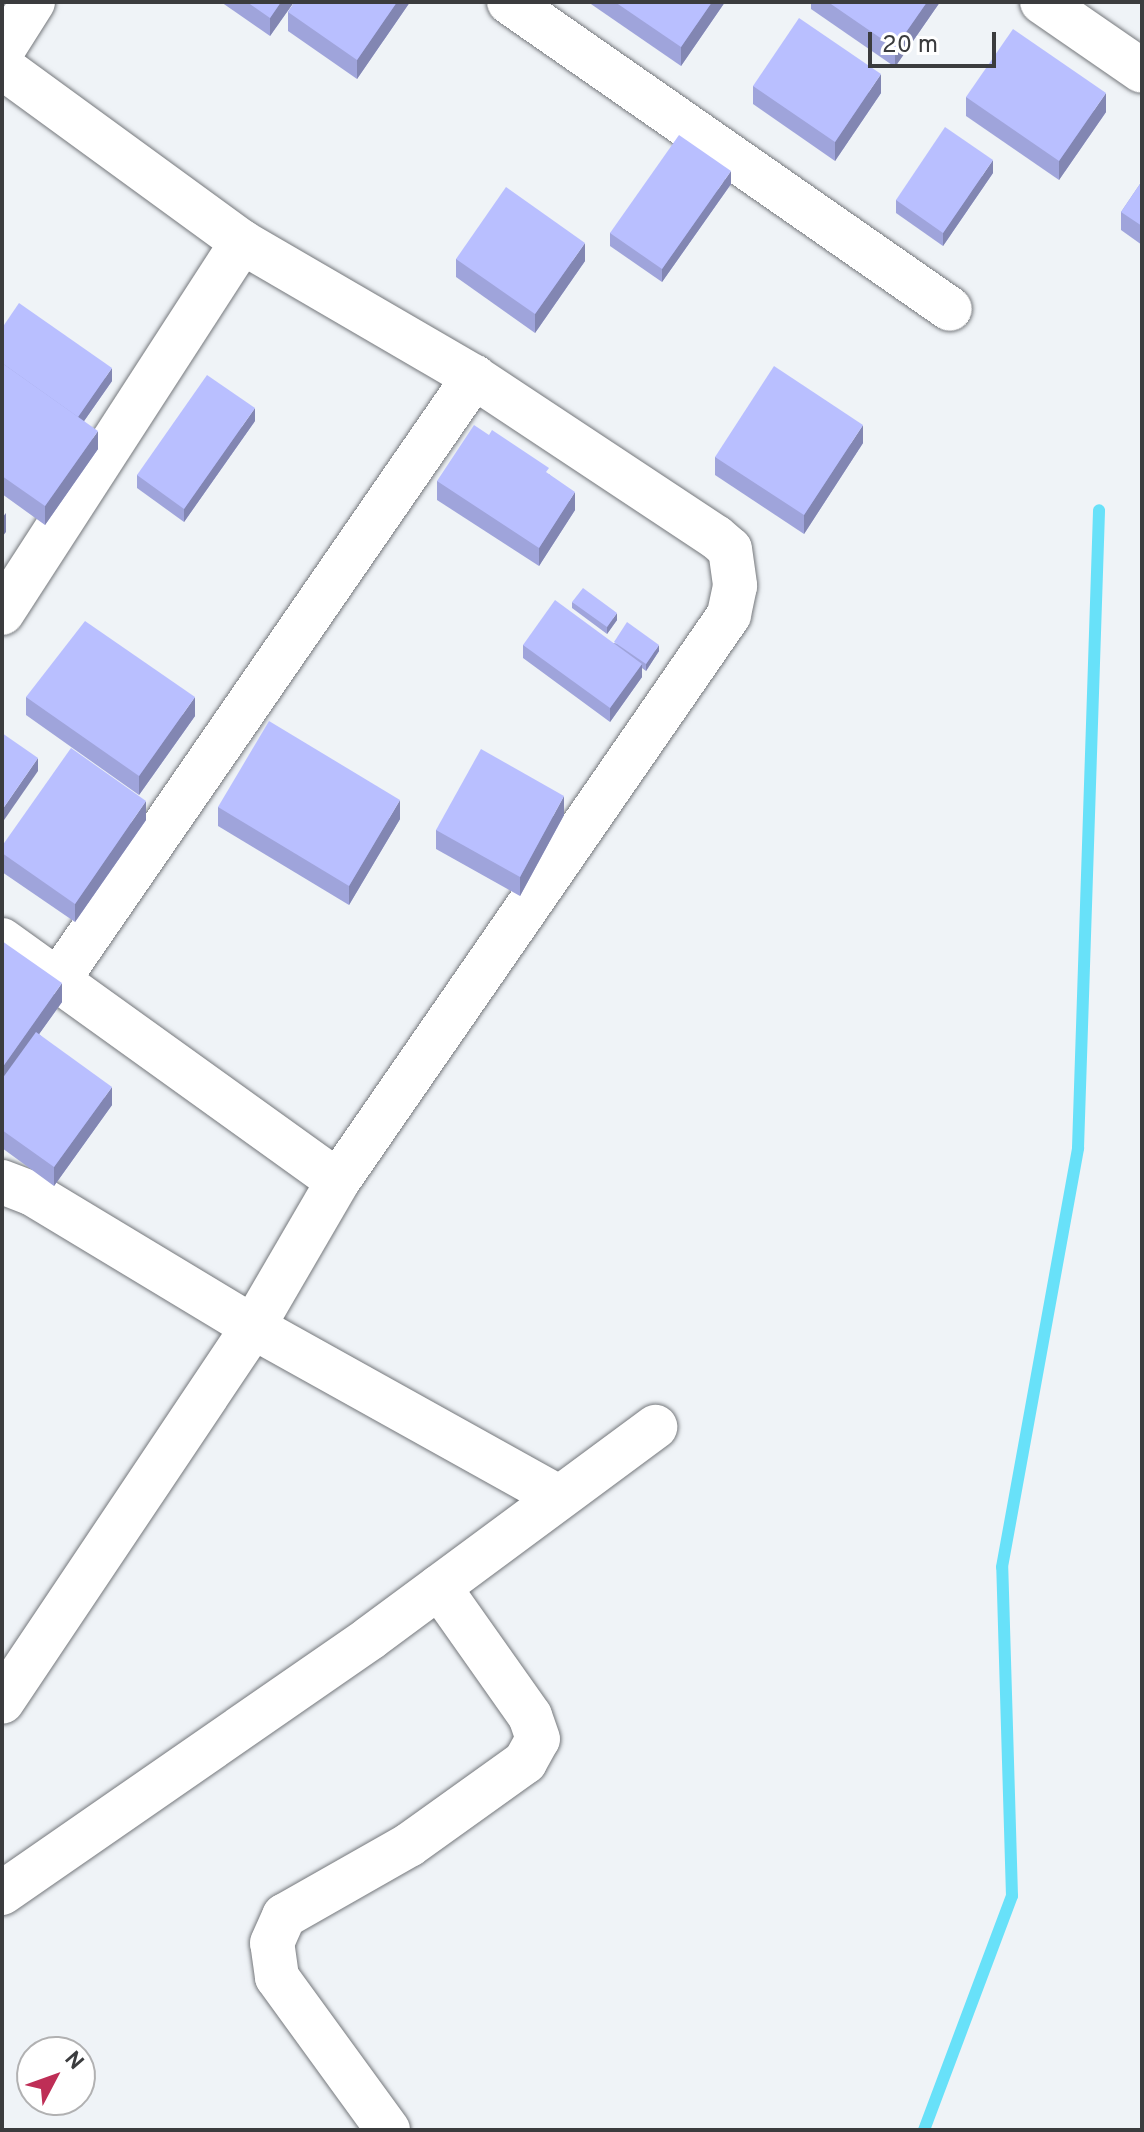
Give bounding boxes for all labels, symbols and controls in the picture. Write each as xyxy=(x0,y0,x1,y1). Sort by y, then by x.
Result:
scale bar xyxy=(872,16,1000,66)
text: 20 m xyxy=(882,31,938,61)
north arrow xyxy=(16,2036,96,2116)
text: N xyxy=(58,2046,88,2076)

